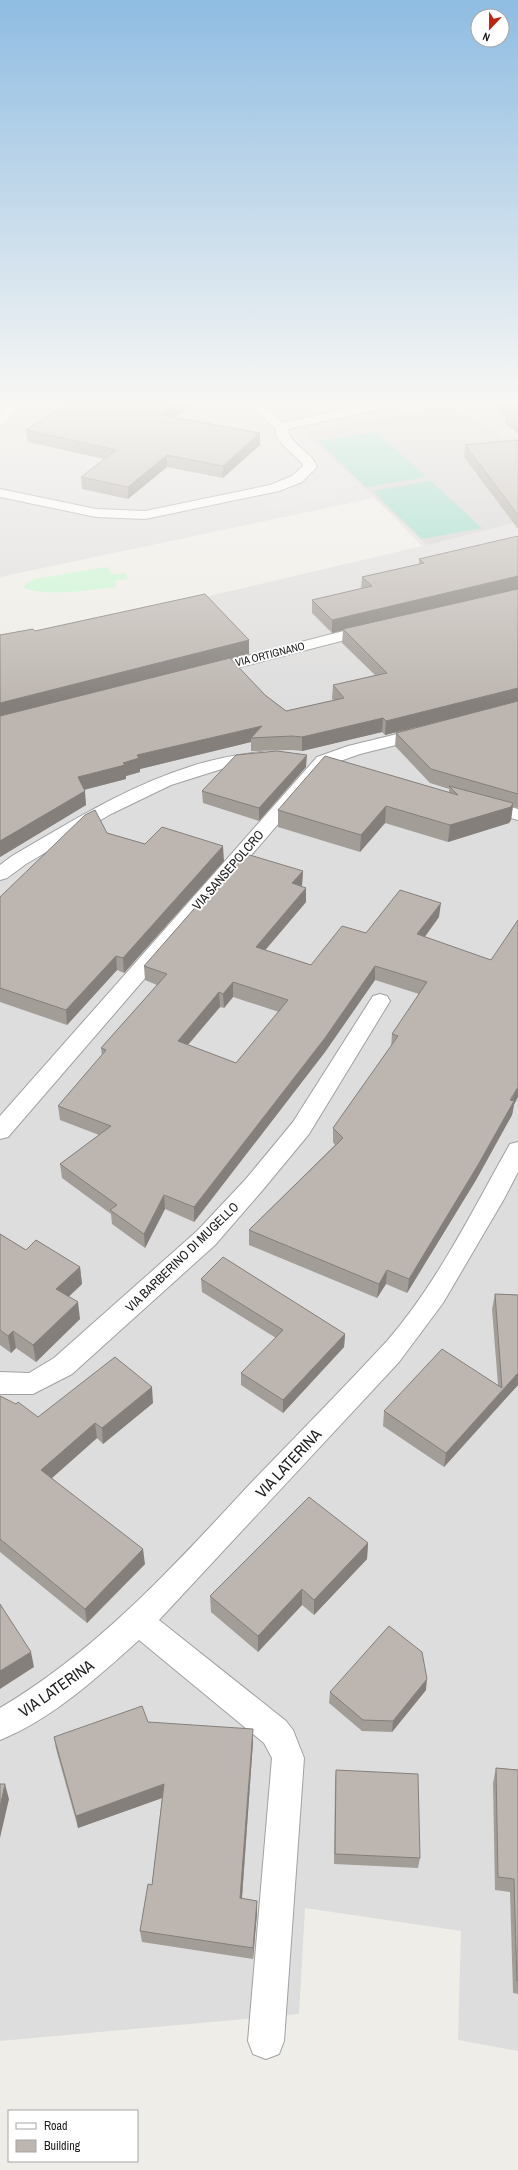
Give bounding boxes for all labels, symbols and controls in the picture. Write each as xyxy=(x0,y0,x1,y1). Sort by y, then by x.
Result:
north arrow xyxy=(470,8,510,48)
text: N xyxy=(481,30,492,45)
street label: VIA ORTIGNANO xyxy=(234,639,306,669)
street label: VIA SANSEPOLCRO xyxy=(189,826,267,914)
street label: VIA BARBERINO DI MUGELLO xyxy=(122,1198,242,1316)
street label: VIA LATERINA xyxy=(250,1423,326,1502)
street label: VIA LATERINA xyxy=(14,1654,98,1722)
legend xyxy=(8,2110,138,2162)
text: Road xyxy=(44,2118,68,2134)
text: Building xyxy=(44,2138,81,2154)

